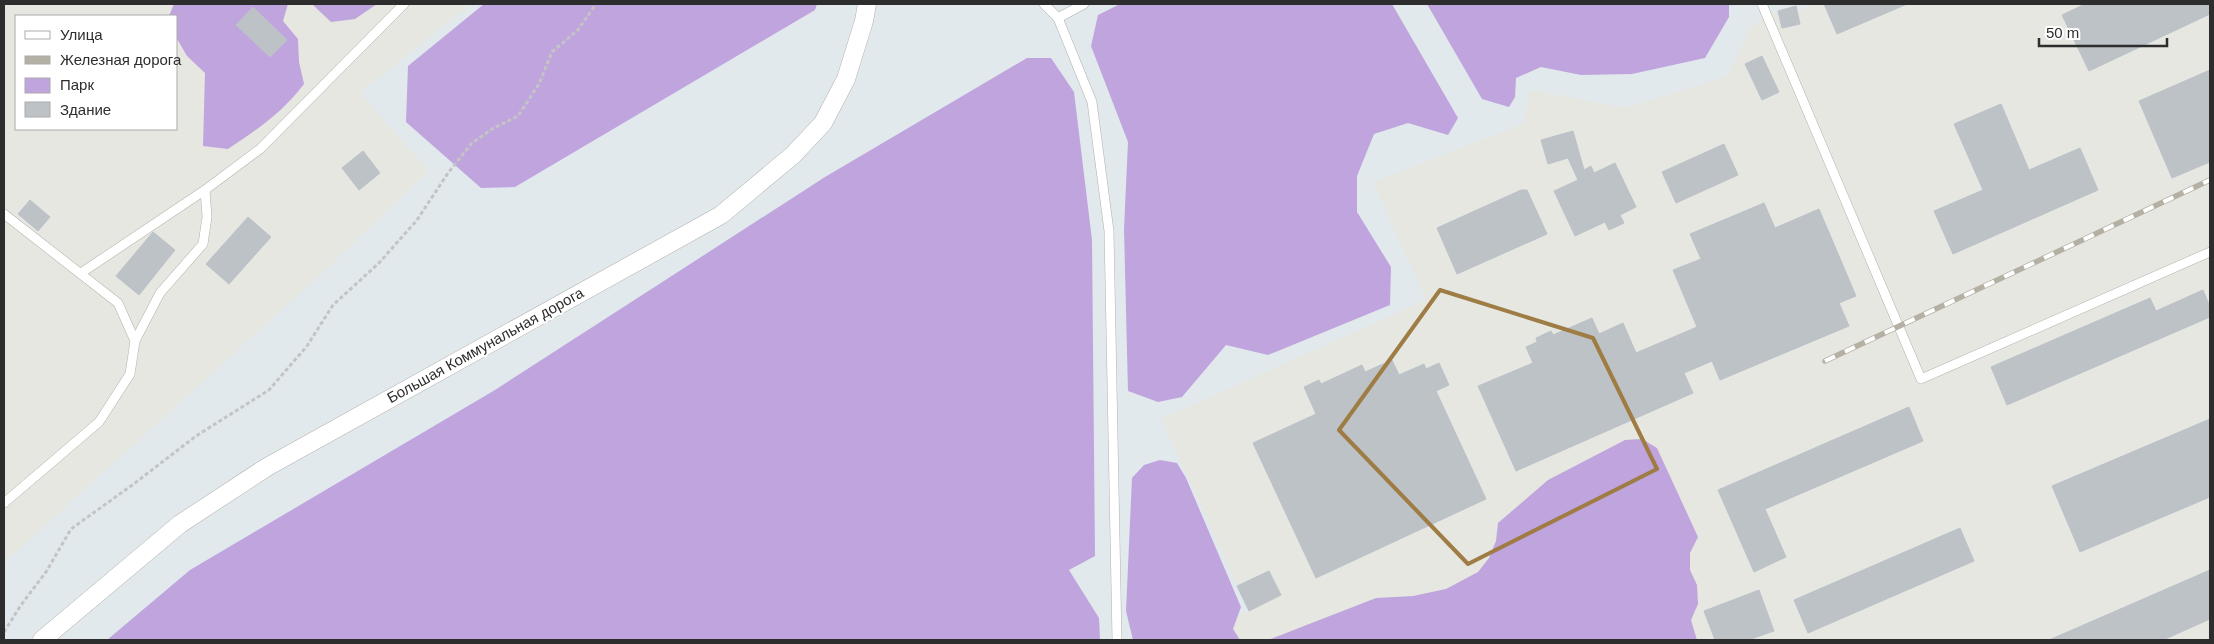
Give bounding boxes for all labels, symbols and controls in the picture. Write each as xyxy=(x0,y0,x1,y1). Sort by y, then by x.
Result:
legend xyxy=(15,15,178,130)
scale bar xyxy=(2039,15,2166,47)
text: 50 m xyxy=(2046,24,2079,41)
text: Улица xyxy=(60,26,103,43)
text: Железная дорога xyxy=(60,51,182,68)
text: Парк xyxy=(60,76,94,93)
text: Здание xyxy=(60,101,111,118)
street label: Большая Коммунальная дорога xyxy=(384,283,587,406)

